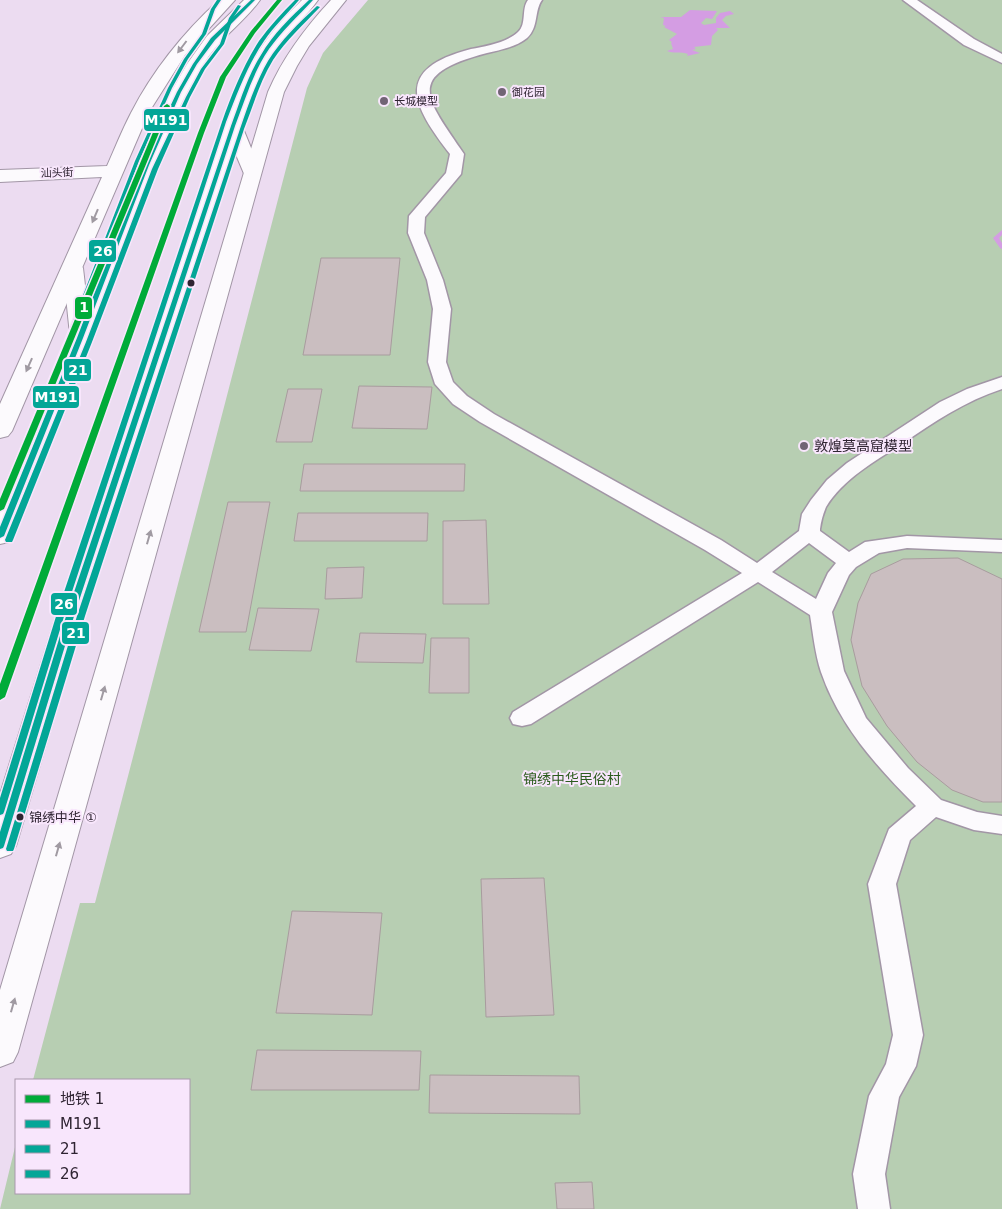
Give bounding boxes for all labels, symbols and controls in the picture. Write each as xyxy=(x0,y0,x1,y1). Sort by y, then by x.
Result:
one-way arrow xyxy=(176,40,187,53)
marker: 御花园 xyxy=(496,86,508,98)
place label: 御花园 xyxy=(511,86,545,99)
marker: 长城模型 xyxy=(378,95,390,107)
place label: 长城模型 xyxy=(394,95,438,108)
line badge: M191 xyxy=(143,108,190,132)
text: M191 xyxy=(144,112,188,128)
street label: 汕头街 xyxy=(40,166,74,180)
one-way arrow xyxy=(90,209,98,223)
line badge: 26 xyxy=(88,239,117,263)
text: 26 xyxy=(93,243,113,259)
unlabelled marker xyxy=(186,278,196,288)
line badge: 1 xyxy=(74,296,93,320)
text: 1 xyxy=(79,299,89,315)
one-way arrow xyxy=(25,358,33,372)
line badge: 21 xyxy=(63,358,92,382)
text: 21 xyxy=(68,362,88,378)
line badge: M191 xyxy=(32,385,80,409)
text: M191 xyxy=(34,389,78,405)
place label: 敦煌莫高窟模型 xyxy=(814,438,912,454)
marker: 敦煌莫高窟模型 xyxy=(798,440,810,452)
one-way arrow xyxy=(145,529,153,544)
line badge: 26 xyxy=(50,592,78,616)
text: 26 xyxy=(54,596,74,612)
line badge: 21 xyxy=(61,621,90,645)
text: 21 xyxy=(66,625,86,641)
one-way arrow xyxy=(100,685,108,700)
park label: 锦绣中华民俗村 xyxy=(523,771,621,787)
place label: 锦绣中华 ① xyxy=(29,810,97,825)
marker: 锦绣中华 ① xyxy=(15,812,25,822)
one-way arrow xyxy=(54,841,62,856)
one-way arrow xyxy=(9,998,17,1013)
legend xyxy=(15,1079,190,1194)
text: 地铁 1 xyxy=(60,1090,104,1108)
text: M191 xyxy=(60,1115,102,1133)
text: 21 xyxy=(60,1140,79,1158)
text: 26 xyxy=(60,1165,79,1183)

